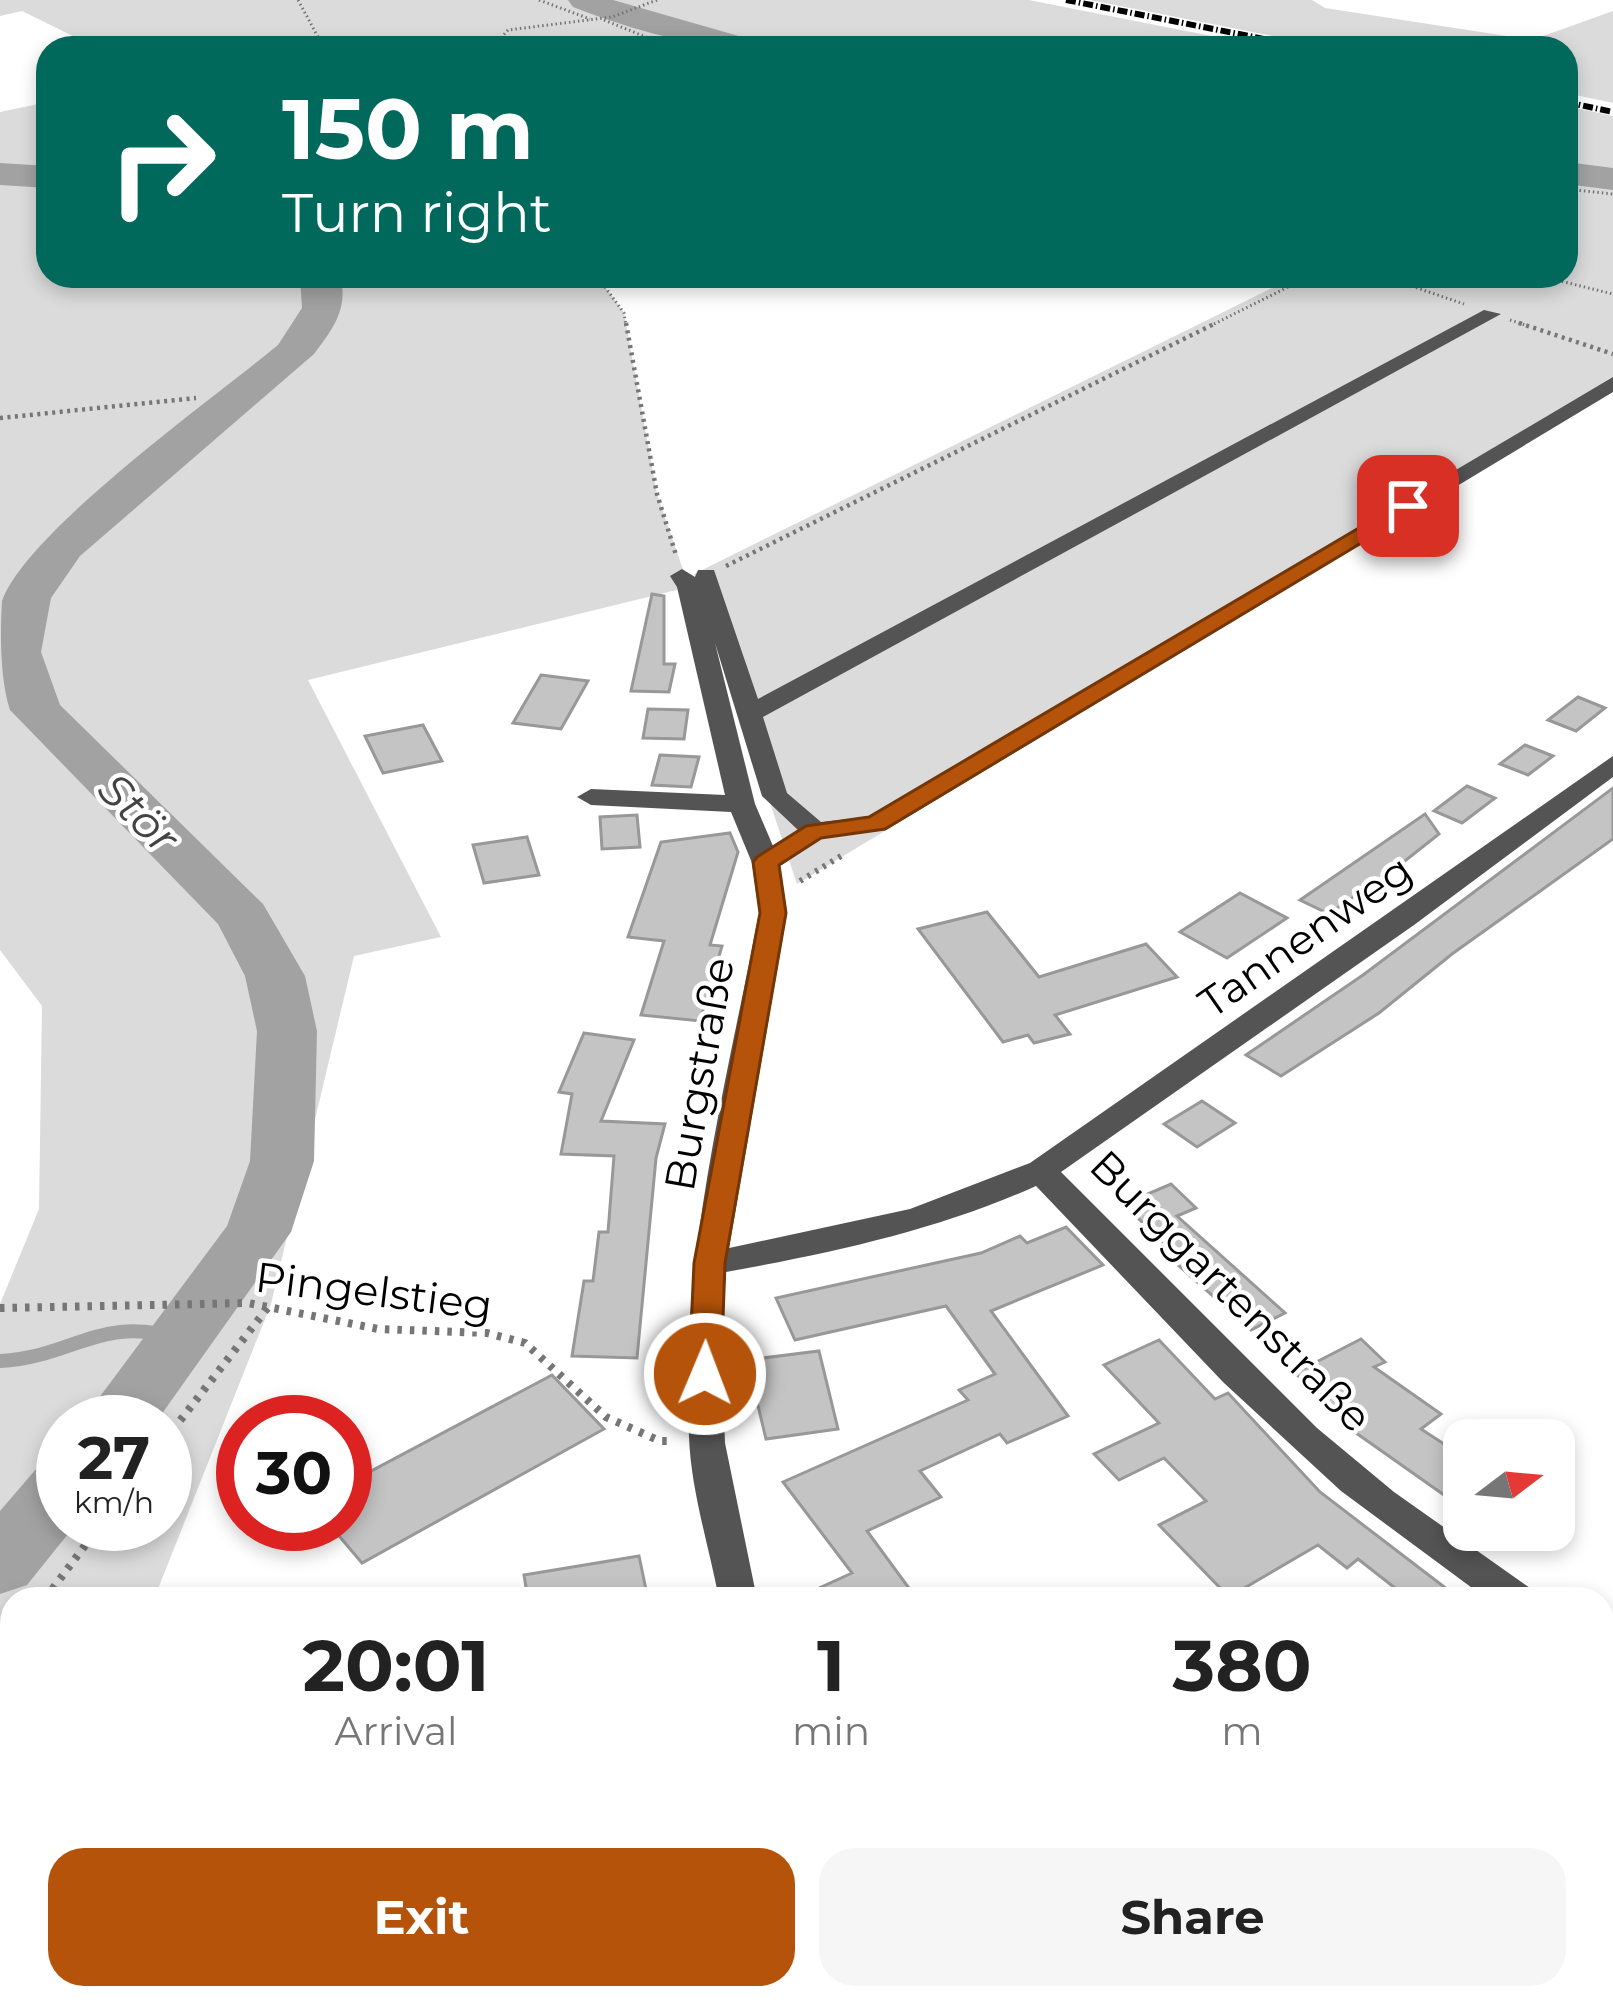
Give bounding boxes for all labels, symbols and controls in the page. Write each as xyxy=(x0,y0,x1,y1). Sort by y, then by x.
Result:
text: 150 m xyxy=(282,78,534,180)
icon: right xyxy=(84,84,240,240)
text: Turn right xyxy=(282,180,552,246)
pin xyxy=(1357,455,1459,557)
icon: arrive xyxy=(1375,473,1441,539)
water label: Stör xyxy=(88,761,192,865)
street label: Tannenweg xyxy=(1188,844,1422,1028)
street label: Burgstraße xyxy=(653,953,745,1195)
street label: Burggartenstraße xyxy=(1079,1139,1383,1443)
street label: Pingelstieg xyxy=(253,1251,495,1331)
position arrow xyxy=(642,1311,768,1437)
speed limit sign: 30 xyxy=(216,1395,372,1551)
north arrow xyxy=(1443,1419,1575,1551)
map controls xyxy=(1443,1419,1575,1551)
text: 27 xyxy=(78,1421,150,1494)
text: km/h xyxy=(74,1484,154,1521)
text: 20:01 xyxy=(302,1621,489,1709)
text: 1 xyxy=(817,1621,845,1709)
text: 380 xyxy=(1173,1621,1312,1709)
text: Arrival xyxy=(334,1707,457,1755)
text: min xyxy=(792,1707,870,1755)
text: m xyxy=(1221,1707,1263,1755)
button: Exit xyxy=(48,1848,795,1986)
button: Share xyxy=(819,1848,1566,1986)

